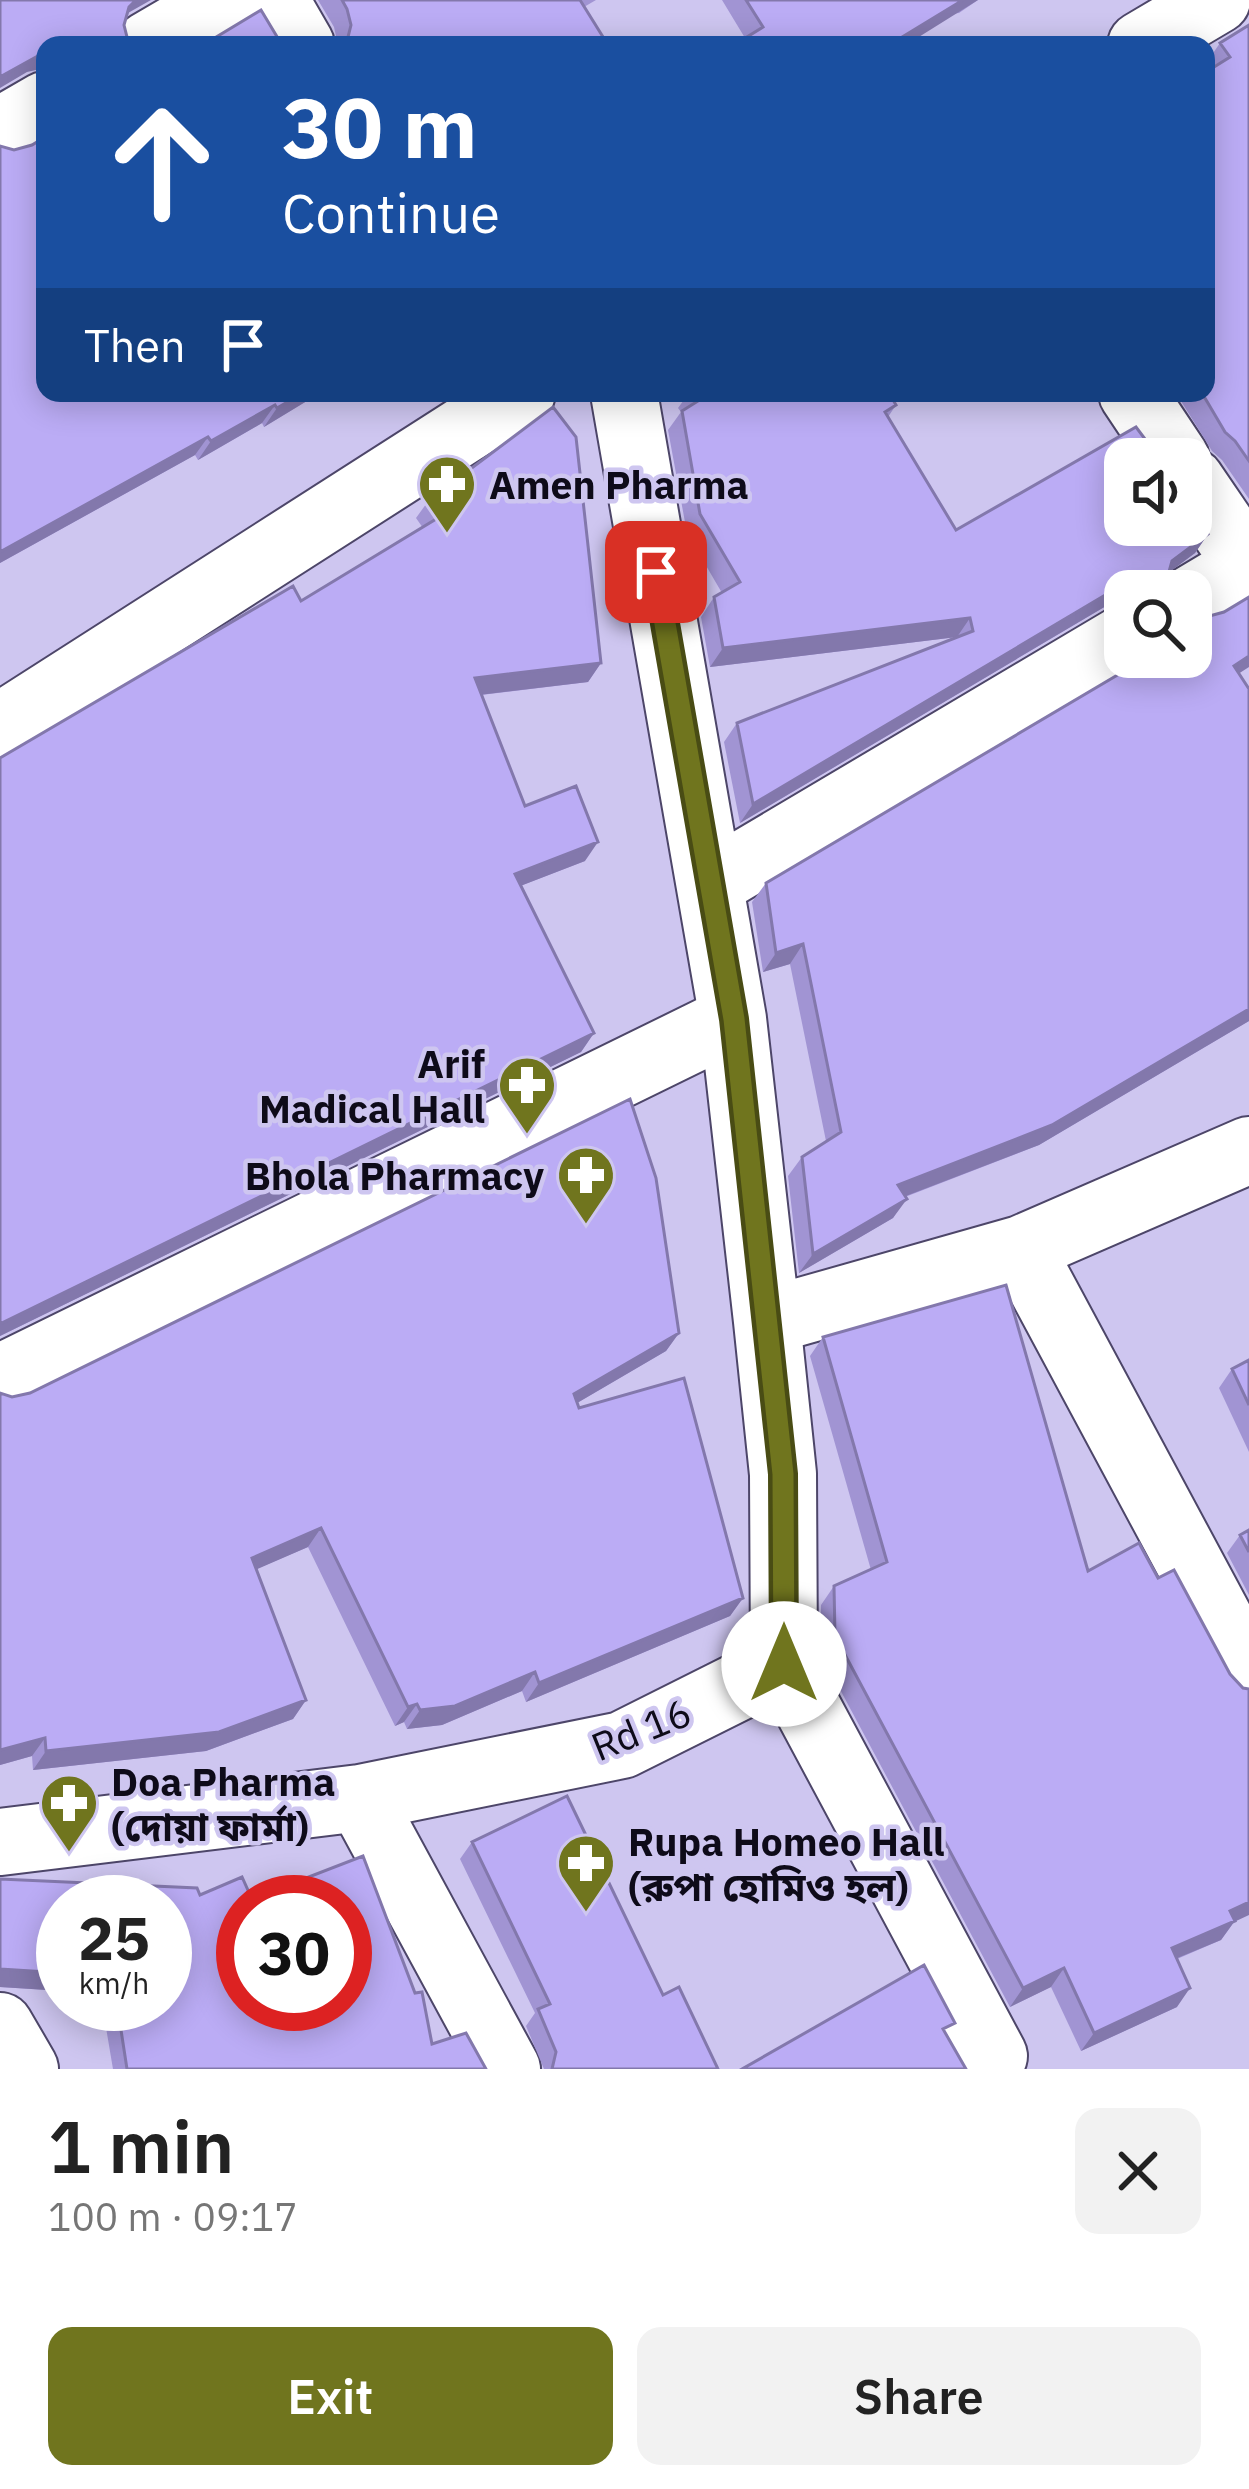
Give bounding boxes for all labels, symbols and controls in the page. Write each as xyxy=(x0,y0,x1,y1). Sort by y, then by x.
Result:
text: 30 m xyxy=(282,72,478,181)
icon: ahead xyxy=(84,84,240,240)
text: Continue xyxy=(282,178,500,248)
icon: arrive xyxy=(210,312,276,378)
text: Then xyxy=(84,316,186,374)
map controls xyxy=(1104,438,1212,678)
button: sound xyxy=(1104,438,1212,546)
pharmacy icon: Amen Pharma xyxy=(416,453,478,535)
place label: Amen Pharma xyxy=(489,459,749,510)
pin xyxy=(605,521,707,623)
icon: arrive xyxy=(623,539,689,605)
button: search xyxy=(1104,570,1212,678)
place label: Arif Madical Hall xyxy=(259,1038,485,1134)
pharmacy icon: Arif Madical Hall xyxy=(496,1054,558,1136)
pharmacy icon: Bhola Pharmacy xyxy=(555,1144,617,1226)
place label: Bhola Pharmacy xyxy=(245,1150,544,1201)
position arrow xyxy=(721,1601,847,1727)
street label: Rd 16 xyxy=(584,1686,698,1772)
place label: Doa Pharma (দোয়া ফার্মা) xyxy=(111,1756,335,1852)
pharmacy icon: Doa Pharma (দোয়া ফার্মা) xyxy=(38,1772,100,1854)
place label: Rupa Homeo Hall (রুপা হোমিও হল) xyxy=(628,1816,945,1912)
pharmacy icon: Rupa Homeo Hall (রুপা হোমিও হল) xyxy=(555,1832,617,1914)
speed limit sign: 30 xyxy=(216,1875,372,2031)
text: 25 xyxy=(78,1898,150,1977)
text: km/h xyxy=(79,1963,149,2002)
text: 1 min xyxy=(48,2099,234,2193)
button: close xyxy=(1075,2108,1201,2234)
text: 100 m · 09:17 xyxy=(48,2191,298,2242)
button: Exit xyxy=(48,2327,613,2465)
button: Share xyxy=(637,2327,1201,2465)

